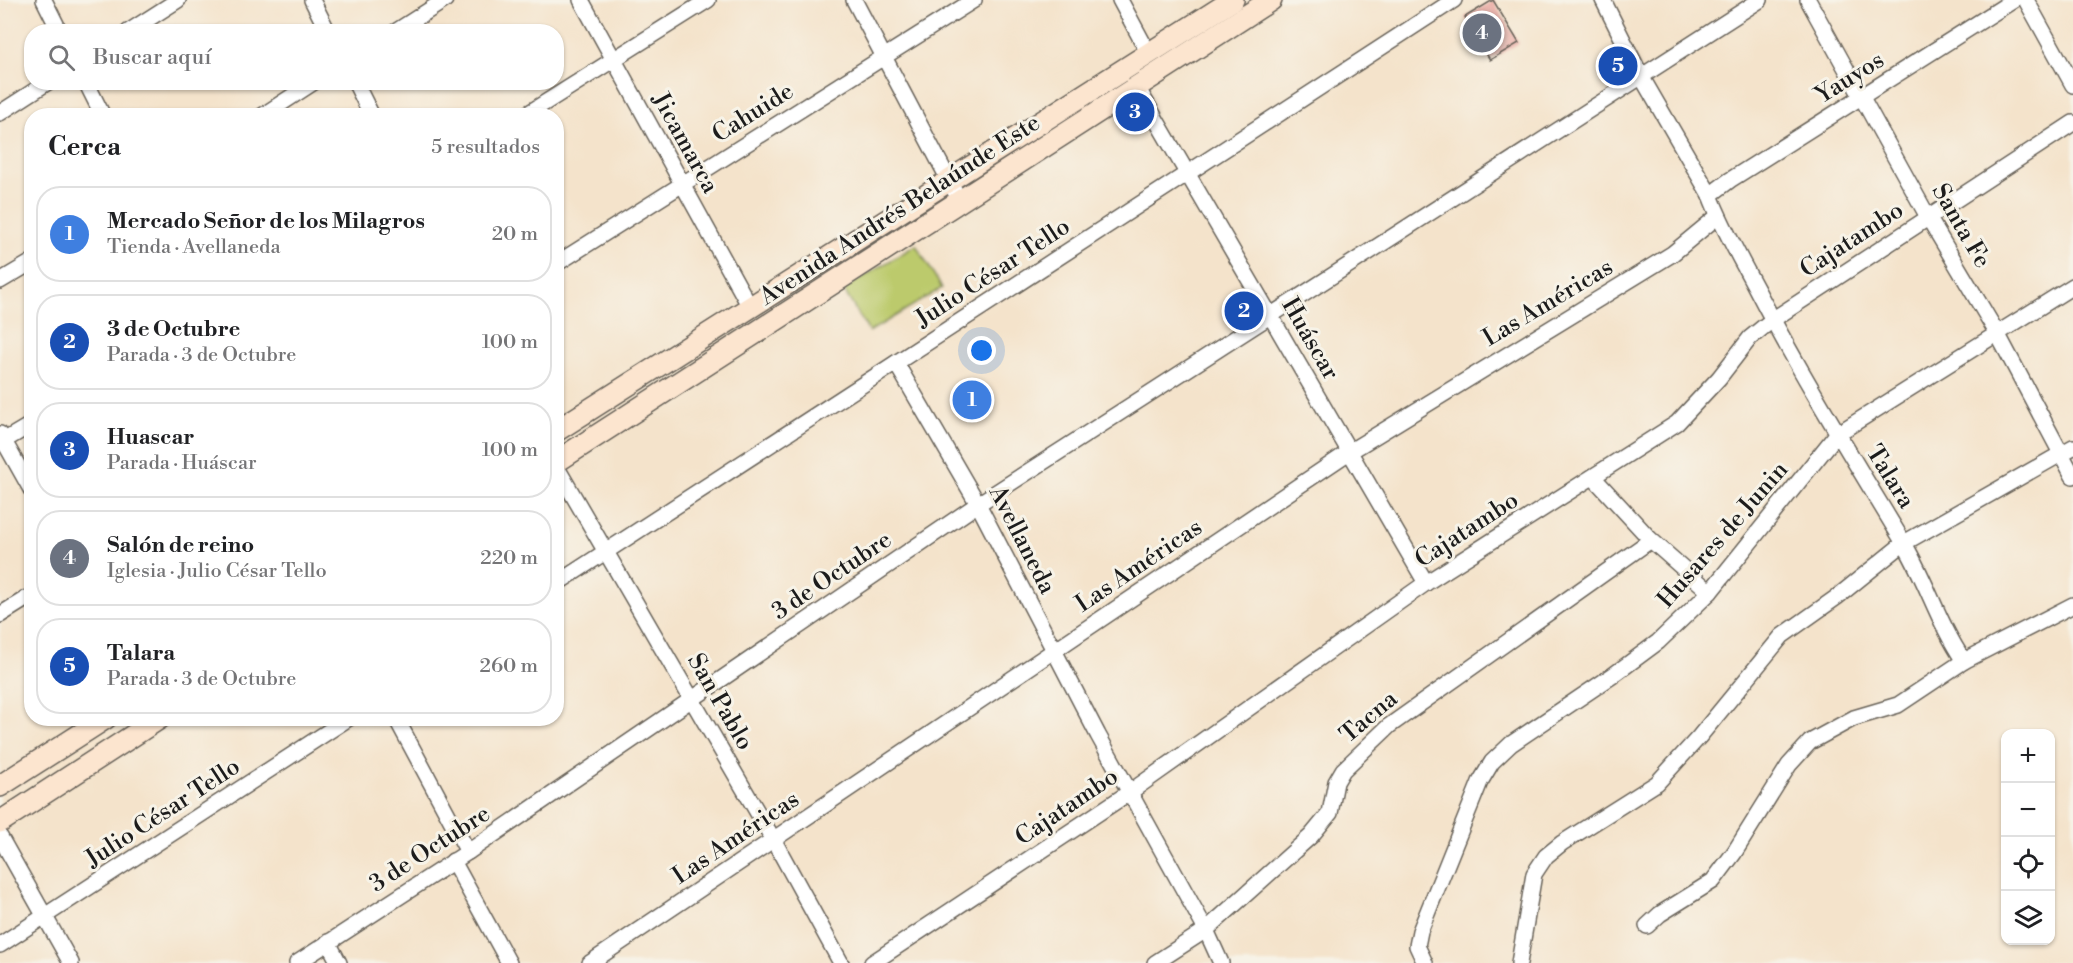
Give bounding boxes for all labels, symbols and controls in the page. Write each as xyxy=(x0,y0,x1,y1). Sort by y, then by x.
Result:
pin: 4 xyxy=(1462,10,1502,56)
search box xyxy=(24,24,564,90)
icon: search xyxy=(45,41,78,74)
text: Buscar aquí xyxy=(93,44,211,71)
pin: 5 xyxy=(1598,44,1638,88)
street label: Yauyos xyxy=(1808,45,1890,112)
street label: Cahuide xyxy=(707,76,799,150)
street label: Jicamarca xyxy=(645,86,725,199)
pin: 3 xyxy=(1116,90,1154,134)
street label: Avenida Andrés Belaúnde Este xyxy=(753,108,1046,313)
text: Cerca xyxy=(48,131,121,163)
text: 5 resultados xyxy=(431,135,540,160)
street label: Santa Fe xyxy=(1925,178,1997,274)
street label: Cajatambo xyxy=(1794,195,1910,285)
text: Mercado Señor de los Milagros xyxy=(107,208,425,235)
street label: Julio César Tello xyxy=(909,212,1076,335)
text: 1 xyxy=(65,222,74,247)
text: 20 m xyxy=(492,222,538,247)
text: Tienda · Avellaneda xyxy=(107,235,281,260)
street label: Las Américas xyxy=(1477,252,1619,354)
pin: 2 xyxy=(1224,288,1264,334)
street label: Huáscar xyxy=(1274,292,1346,386)
text: 3 de Octubre xyxy=(107,316,240,343)
text: 2 xyxy=(63,330,76,355)
text: 100 m xyxy=(482,330,538,355)
your location xyxy=(967,336,996,365)
text: Parada · 3 de Octubre xyxy=(107,343,296,368)
pin: 1 xyxy=(952,378,992,422)
text: Huascar xyxy=(107,424,194,451)
text: 3 xyxy=(63,438,76,463)
text: 100 m xyxy=(482,438,538,463)
street label: Talara xyxy=(1859,440,1922,515)
text: Parada · Huáscar xyxy=(107,451,257,476)
street label: Husares de Junin xyxy=(1651,456,1795,614)
street label: Avellaneda xyxy=(981,480,1062,600)
street label: Cajatambo xyxy=(1409,485,1525,575)
street label: Las Américas xyxy=(1070,513,1208,619)
street label: 3 de Octubre xyxy=(766,525,898,627)
text: Salón de reino xyxy=(107,532,254,559)
text: 4 xyxy=(63,546,76,571)
text: 220 m xyxy=(480,546,538,571)
text: Iglesia · Julio César Tello xyxy=(107,559,327,584)
text: Talara xyxy=(107,640,175,667)
street label: San Pablo xyxy=(680,648,760,756)
text: 5 xyxy=(63,654,76,679)
text: 260 m xyxy=(480,654,538,679)
text: Parada · 3 de Octubre xyxy=(107,667,296,692)
street label: Tacna xyxy=(1334,684,1405,750)
map controls xyxy=(2001,729,2055,945)
button: + xyxy=(2001,729,2055,783)
street label: Julio César Tello xyxy=(79,752,246,875)
street label: Cajatambo xyxy=(1010,762,1124,852)
button: − xyxy=(2001,783,2055,837)
street label: Las Américas xyxy=(667,785,805,891)
street label: 3 de Octubre xyxy=(364,799,496,899)
button: locate xyxy=(2001,837,2055,891)
button: layers xyxy=(2001,891,2055,945)

